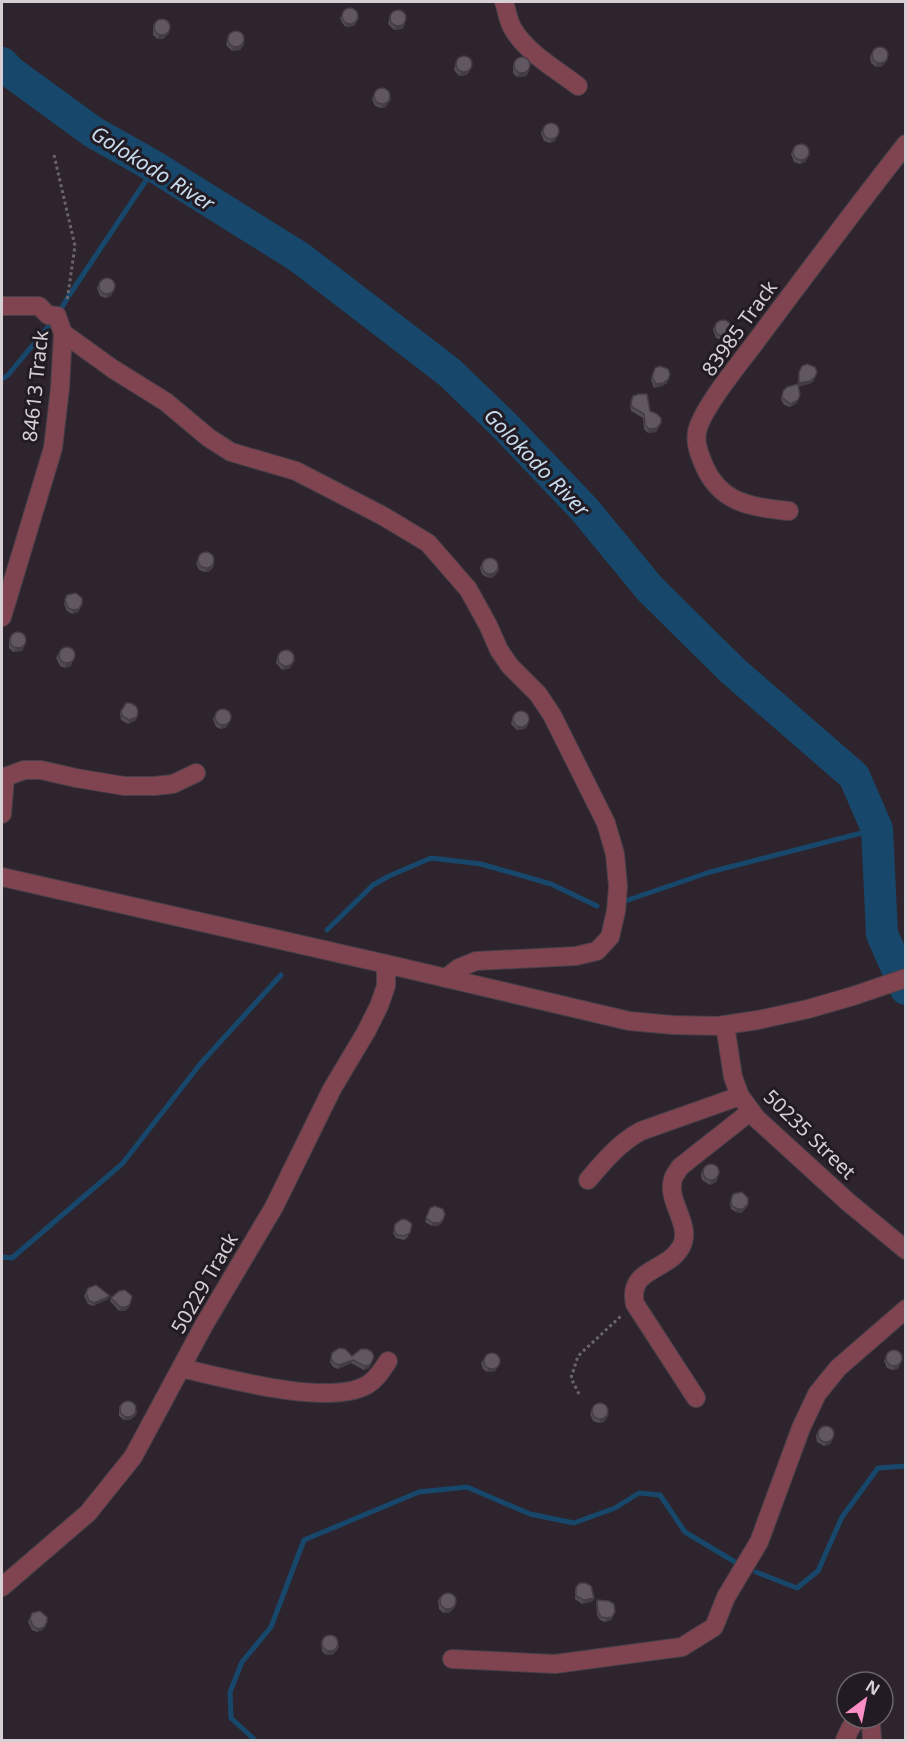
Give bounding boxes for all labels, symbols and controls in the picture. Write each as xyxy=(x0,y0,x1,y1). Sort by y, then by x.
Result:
water label: Golokodo River xyxy=(86,119,221,218)
street label: 83985 Track xyxy=(695,275,783,381)
street label: 84613 Track xyxy=(16,329,54,443)
water label: Golokodo River xyxy=(478,402,597,523)
street label: 50235 Street xyxy=(758,1083,862,1185)
street label: 50229 Track xyxy=(164,1228,244,1338)
north arrow xyxy=(835,1670,895,1730)
text: N xyxy=(862,1675,884,1700)

